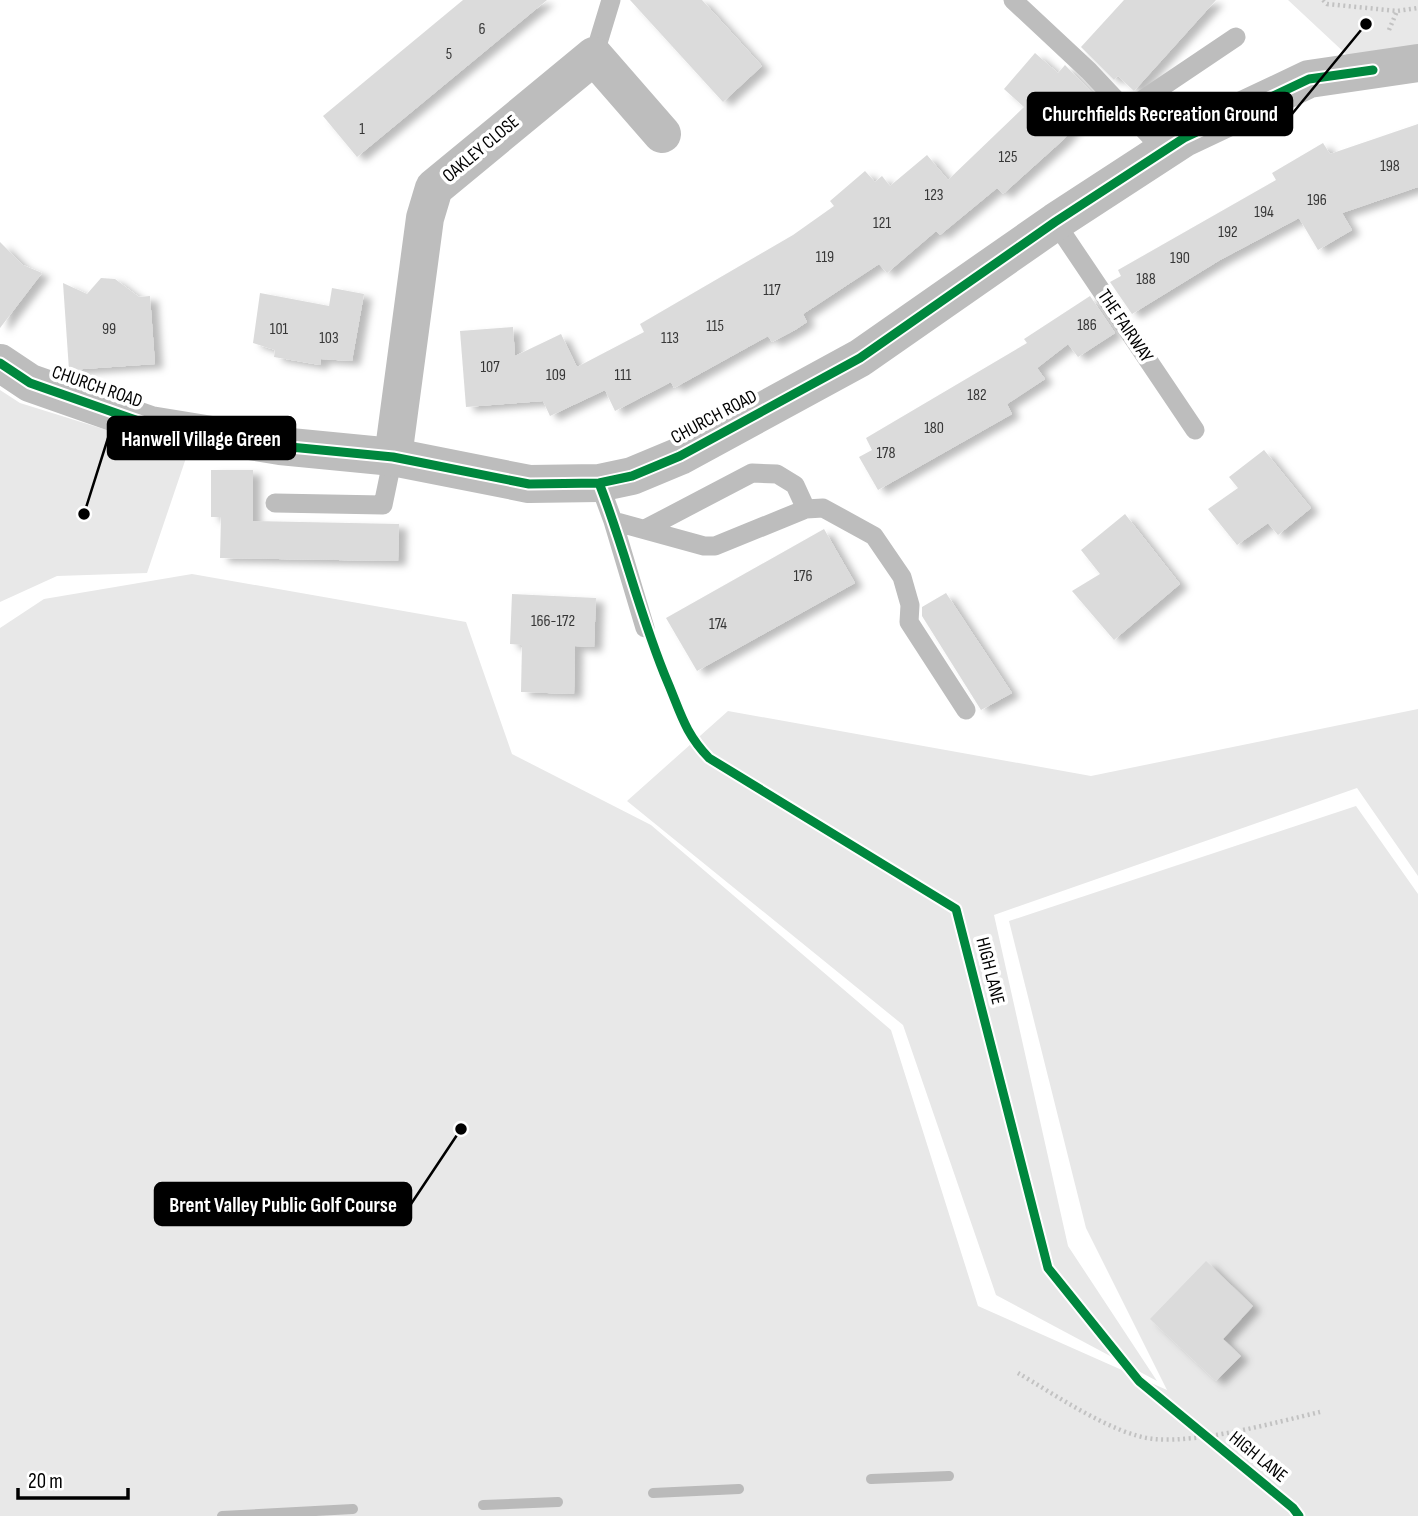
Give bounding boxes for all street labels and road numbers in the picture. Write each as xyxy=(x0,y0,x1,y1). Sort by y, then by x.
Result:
street label: OAKLEY CLOSE xyxy=(438,110,524,188)
street label: THE FAIRWAY xyxy=(1092,285,1158,367)
street label: CHURCH ROAD xyxy=(49,361,145,413)
street label: CHURCH ROAD xyxy=(667,385,761,449)
street label: HIGH LANE xyxy=(971,935,1009,1007)
street label: HIGH LANE xyxy=(1224,1426,1292,1488)

